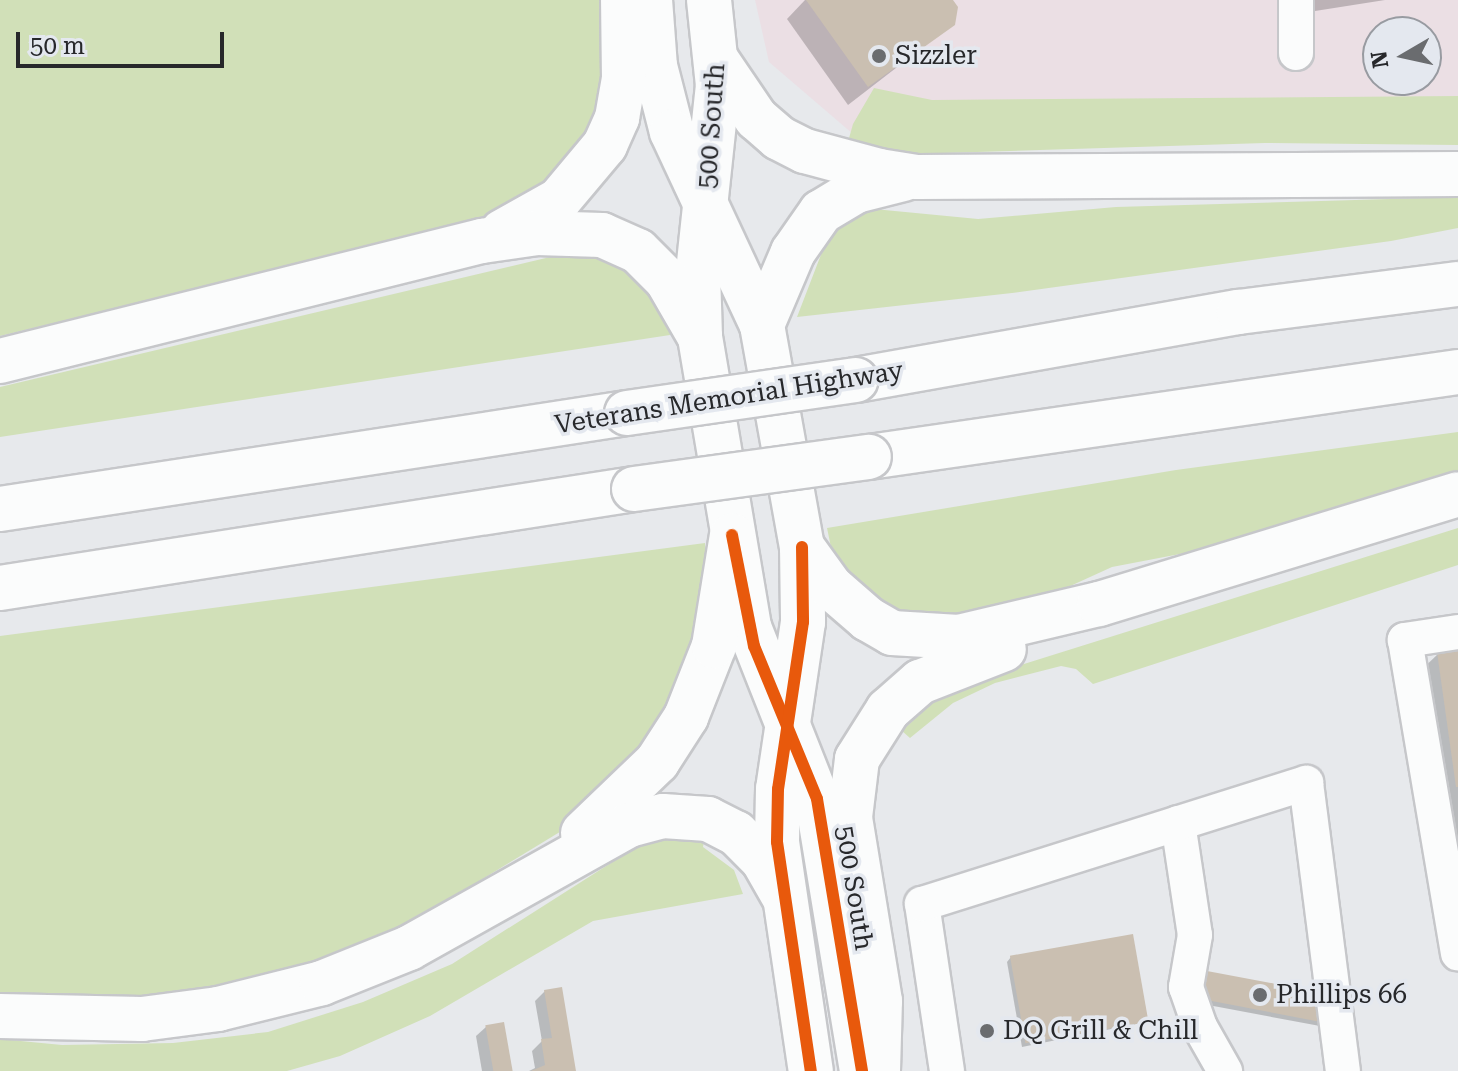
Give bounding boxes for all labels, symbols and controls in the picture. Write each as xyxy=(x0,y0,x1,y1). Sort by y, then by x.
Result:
scale bar xyxy=(20,16,228,66)
north arrow xyxy=(1362,16,1442,96)
text: 50 m xyxy=(30,32,85,60)
place label: Sizzler xyxy=(895,40,977,72)
marker: Sizzler xyxy=(870,47,888,65)
text: N xyxy=(1366,49,1393,70)
street label: 500 South xyxy=(692,62,732,190)
street label: Veterans Memorial Highway xyxy=(553,355,905,441)
street label: 500 South xyxy=(829,824,879,952)
place label: Phillips 66 xyxy=(1276,979,1407,1011)
marker: Phillips 66 xyxy=(1251,986,1269,1004)
place label: DQ Grill & Chill xyxy=(1003,1015,1198,1047)
marker: DQ Grill & Chill xyxy=(978,1022,996,1040)

